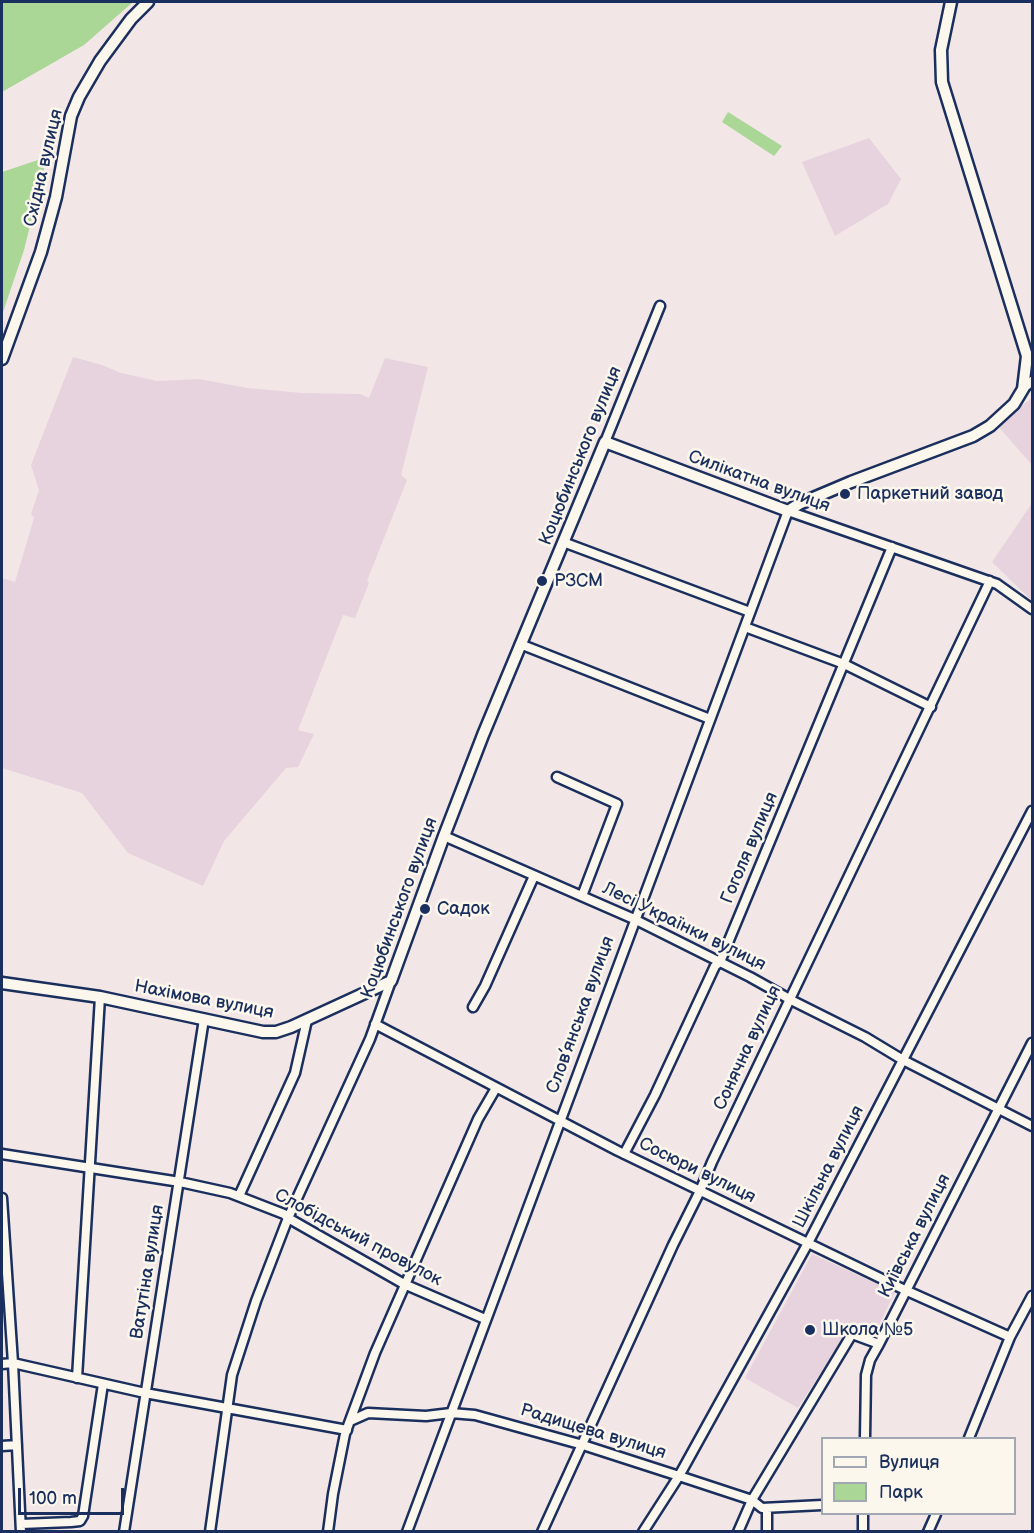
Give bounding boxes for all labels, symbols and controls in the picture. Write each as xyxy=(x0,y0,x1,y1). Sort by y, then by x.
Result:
street label: Східна вулиця xyxy=(20,107,68,229)
street label: Коцюбинського вулиця xyxy=(535,363,627,549)
street label: Силікатна вулиця xyxy=(685,446,833,518)
place label: Паркетний завод xyxy=(857,483,1003,505)
marker: Паркетний завод xyxy=(838,487,852,501)
place label: РЗСМ xyxy=(554,570,603,592)
marker: РЗСМ xyxy=(535,574,549,588)
street label: Гоголя вулиця xyxy=(717,789,783,907)
street label: Коцюбинського вулиця xyxy=(357,815,443,1001)
street label: Лесі Українки вулиця xyxy=(599,878,769,976)
place label: Садок xyxy=(437,898,490,920)
marker: Садок xyxy=(418,902,432,916)
street label: Слов’янська вулиця xyxy=(542,933,620,1097)
street label: Нахімова вулиця xyxy=(133,976,275,1024)
street label: Сонячна вулиця xyxy=(710,982,786,1114)
street label: Шкільна вулиця xyxy=(789,1102,869,1232)
street label: Сосюри вулиця xyxy=(635,1133,759,1209)
street label: Київська вулиця xyxy=(874,1170,956,1302)
street label: Слобідський провулок xyxy=(271,1185,445,1291)
street label: Ватутіна вулиця xyxy=(127,1203,169,1341)
place label: Школа №5 xyxy=(822,1319,913,1341)
marker: Школа №5 xyxy=(803,1323,817,1337)
street label: Радищева вулиця xyxy=(518,1400,668,1464)
legend xyxy=(821,1437,1016,1515)
text: Вулиця xyxy=(879,1452,940,1473)
scale bar xyxy=(21,1476,128,1514)
text: Парк xyxy=(879,1482,923,1503)
text: 100 m xyxy=(29,1488,77,1509)

